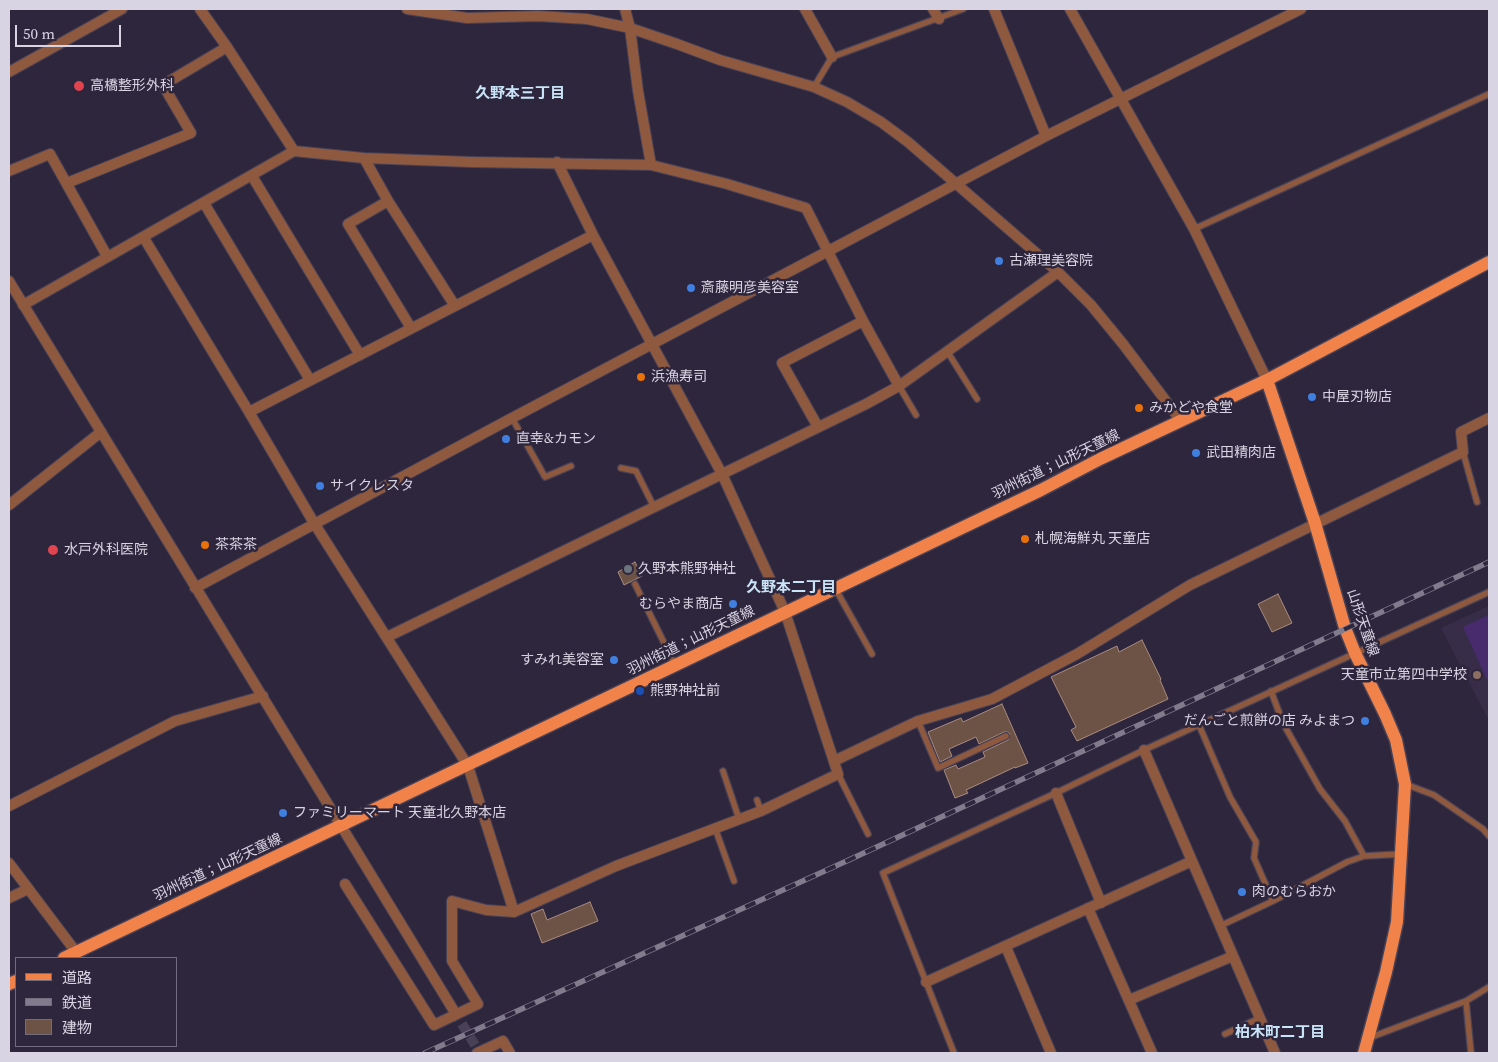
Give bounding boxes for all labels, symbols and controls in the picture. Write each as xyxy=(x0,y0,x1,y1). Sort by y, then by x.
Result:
scale bar xyxy=(18,15,124,47)
text: 50 m xyxy=(23,23,55,44)
place label: 高橋整形外科 xyxy=(90,78,174,94)
marker: 高橋整形外科 xyxy=(72,79,86,93)
district label: 久野本三丁目 xyxy=(475,85,565,103)
place label: 古瀬理美容院 xyxy=(1009,253,1093,269)
marker: 古瀬理美容院 xyxy=(993,255,1005,267)
place label: 斎藤明彦美容室 xyxy=(701,280,799,296)
marker: 斎藤明彦美容室 xyxy=(685,282,697,294)
place label: 浜漁寿司 xyxy=(651,369,707,385)
marker: 浜漁寿司 xyxy=(635,371,647,383)
place label: 中屋刃物店 xyxy=(1322,389,1392,405)
marker: 中屋刃物店 xyxy=(1306,391,1318,403)
place label: みかどや食堂 xyxy=(1149,400,1233,416)
marker: みかどや食堂 xyxy=(1133,402,1145,414)
street label: 羽州街道；山形天童線 xyxy=(989,427,1123,503)
place label: 直幸&カモン xyxy=(516,431,596,447)
marker: 直幸&カモン xyxy=(500,433,512,445)
place label: 武田精肉店 xyxy=(1206,445,1276,461)
marker: 武田精肉店 xyxy=(1190,447,1202,459)
place label: サイクレスタ xyxy=(330,478,414,494)
marker: サイクレスタ xyxy=(314,480,326,492)
place label: 札幌海鮮丸 天童店 xyxy=(1035,531,1150,547)
marker: 札幌海鮮丸 天童店 xyxy=(1019,533,1031,545)
place label: 茶茶茶 xyxy=(215,537,257,553)
marker: 茶茶茶 xyxy=(199,539,211,551)
place label: 水戸外科医院 xyxy=(64,542,148,558)
marker: 水戸外科医院 xyxy=(46,543,60,557)
place label: 久野本熊野神社 xyxy=(638,561,736,577)
marker: 久野本熊野神社 xyxy=(622,563,634,575)
district label: 久野本二丁目 xyxy=(746,579,836,597)
street label: 山形天童線 xyxy=(1343,587,1381,659)
place label: むらやま商店 xyxy=(639,596,723,612)
marker: むらやま商店 xyxy=(727,598,739,610)
street label: 羽州街道；山形天童線 xyxy=(624,603,758,679)
place label: すみれ美容室 xyxy=(520,652,604,668)
marker: すみれ美容室 xyxy=(608,654,620,666)
place label: 天童市立第四中学校 xyxy=(1341,667,1467,683)
marker: 天童市立第四中学校 xyxy=(1471,669,1483,681)
place label: 熊野神社前 xyxy=(650,683,720,699)
marker: 熊野神社前 xyxy=(634,685,646,697)
place label: だんごと煎餅の店 みよまつ xyxy=(1184,713,1355,729)
marker: だんごと煎餅の店 みよまつ xyxy=(1359,715,1371,727)
place label: ファミリーマート 天童北久野本店 xyxy=(293,805,506,821)
marker: ファミリーマート 天童北久野本店 xyxy=(277,807,289,819)
street label: 羽州街道；山形天童線 xyxy=(151,831,285,905)
place label: 肉のむらおか xyxy=(1252,884,1336,900)
marker: 肉のむらおか xyxy=(1236,886,1248,898)
legend xyxy=(15,957,178,1047)
text: 道路 xyxy=(62,967,92,988)
text: 鉄道 xyxy=(62,992,92,1013)
text: 建物 xyxy=(62,1017,92,1038)
district label: 柏木町二丁目 xyxy=(1235,1024,1325,1042)

